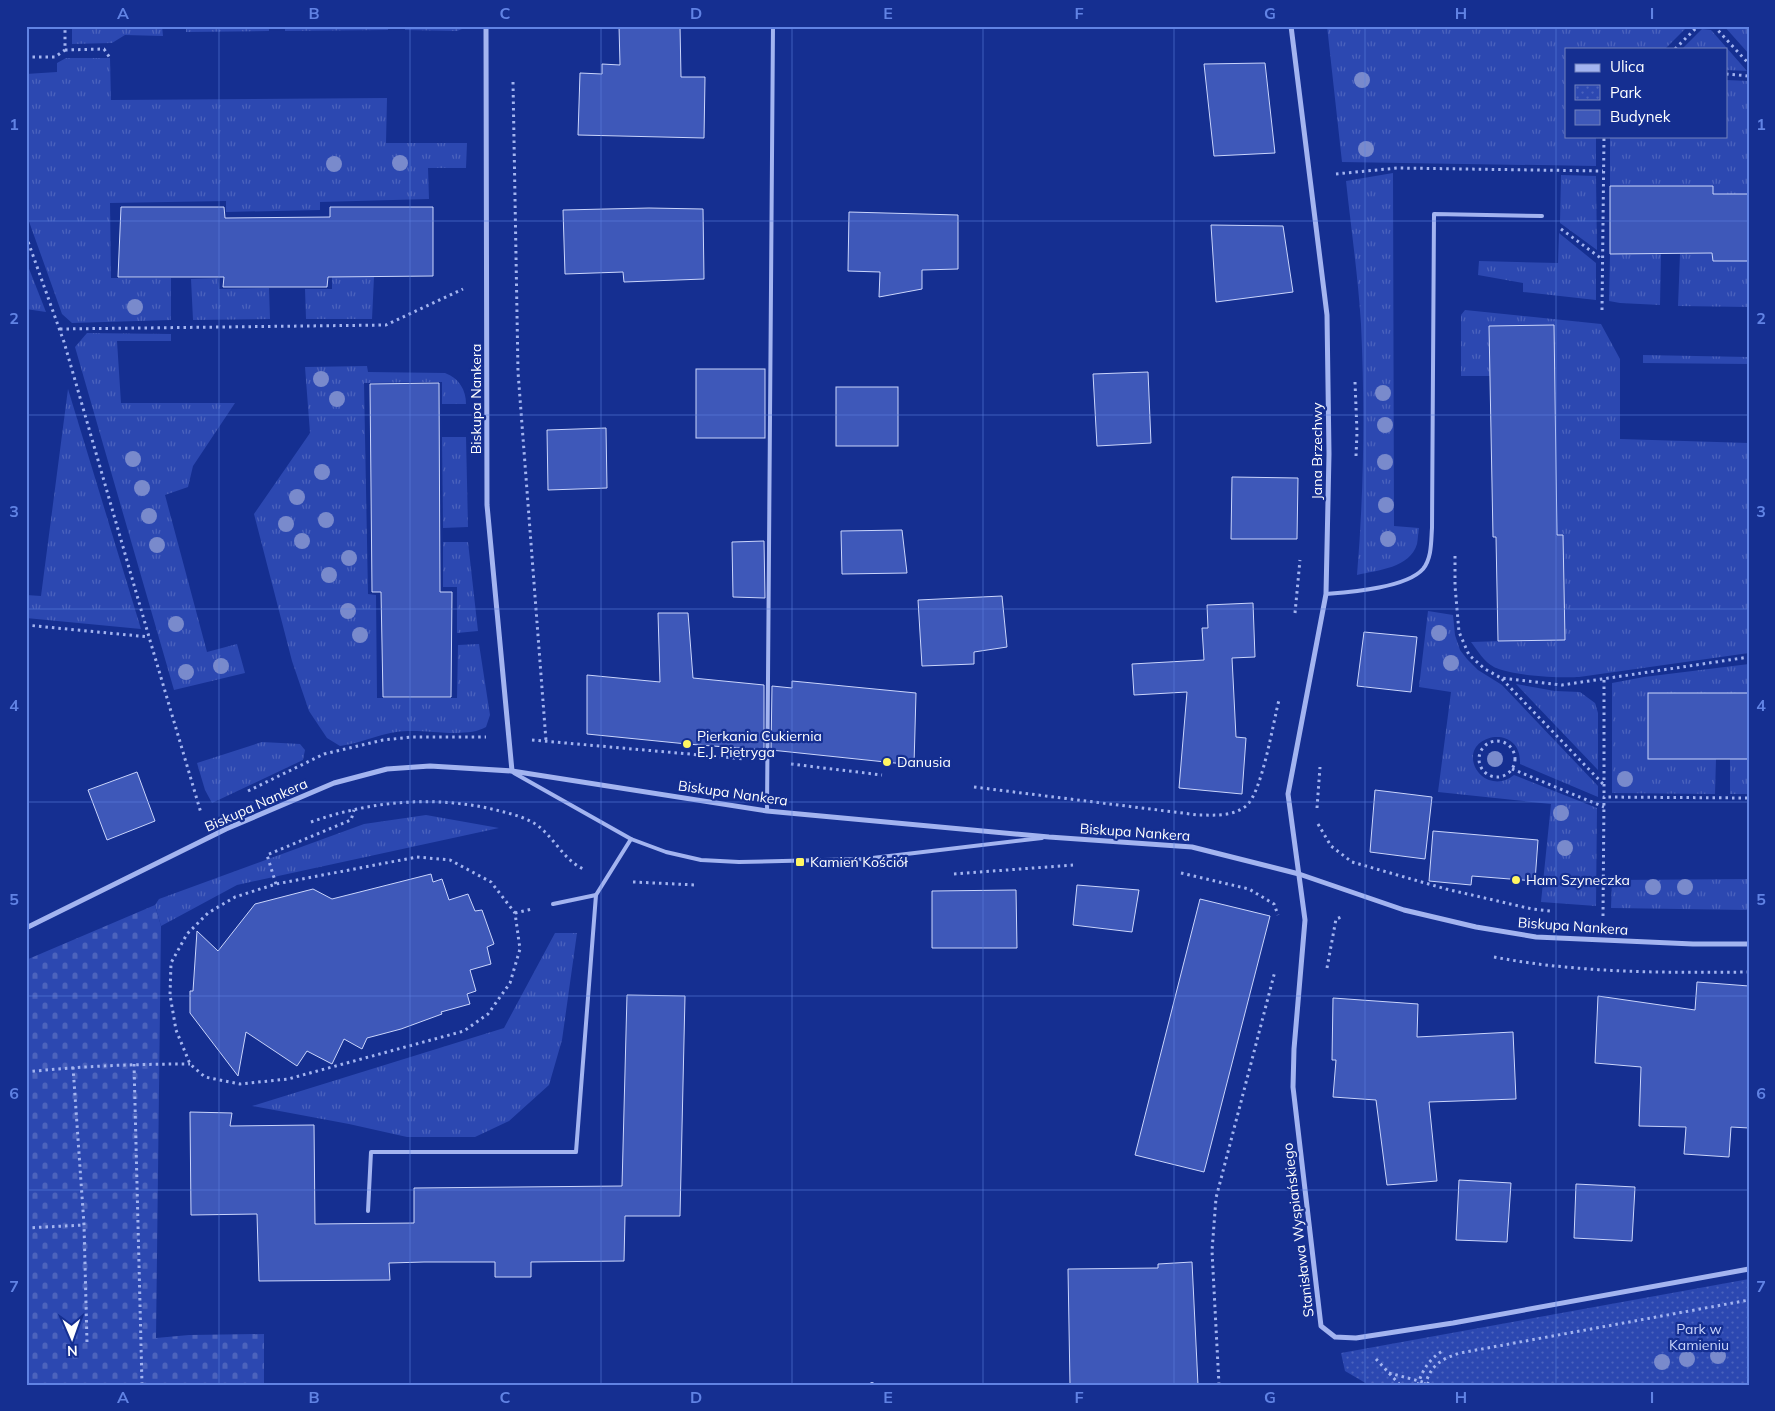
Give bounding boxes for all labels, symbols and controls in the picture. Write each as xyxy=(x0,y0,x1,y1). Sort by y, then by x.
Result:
text: A xyxy=(117,3,129,23)
text: B xyxy=(308,3,320,23)
text: C xyxy=(500,3,511,23)
text: D xyxy=(690,3,702,23)
text: E xyxy=(883,3,893,23)
text: F xyxy=(1074,3,1084,23)
text: G xyxy=(1264,3,1276,23)
text: H xyxy=(1455,3,1467,23)
text: I xyxy=(1650,3,1654,23)
legend xyxy=(1565,48,1728,138)
text: Ulica xyxy=(1610,57,1644,76)
text: Park xyxy=(1610,83,1642,102)
text: Budynek xyxy=(1610,107,1671,126)
text: 1 xyxy=(9,114,19,134)
text: 1 xyxy=(1756,114,1766,134)
text: 2 xyxy=(9,308,19,328)
text: 2 xyxy=(1756,308,1766,328)
street label: Biskupa Nankera xyxy=(467,344,485,454)
street label: Jana Brzechwy xyxy=(1308,402,1326,500)
text: 3 xyxy=(9,501,19,521)
text: 3 xyxy=(1756,501,1766,521)
text: 4 xyxy=(9,695,19,715)
text: 4 xyxy=(1756,695,1766,715)
place label: Pierkania Cukiernia E.J. Pietryga xyxy=(697,727,822,761)
marker: Pierkania Cukiernia E.J. Pietryga xyxy=(681,738,693,750)
place label: Danusia xyxy=(897,753,951,771)
marker: Danusia xyxy=(881,756,893,768)
street label: Biskupa Nankera xyxy=(202,774,310,836)
street label: Biskupa Nankera xyxy=(677,776,789,810)
street label: Biskupa Nankera xyxy=(1079,819,1191,845)
place label: Kamień Kościół xyxy=(810,853,908,871)
marker: Kamień Kościół xyxy=(794,856,806,868)
place label: Ham Szyneczka xyxy=(1526,871,1630,889)
marker: Ham Szyneczka xyxy=(1510,874,1522,886)
text: 5 xyxy=(9,889,19,909)
text: 5 xyxy=(1756,889,1766,909)
street label: Biskupa Nankera xyxy=(1517,913,1629,939)
text: 6 xyxy=(9,1083,19,1103)
text: 6 xyxy=(1756,1083,1766,1103)
street label: Stanisława Wyspiańskiego xyxy=(1278,1142,1318,1318)
text: 7 xyxy=(9,1276,19,1296)
text: 7 xyxy=(1756,1276,1766,1296)
north arrow xyxy=(48,1314,98,1364)
park label: Park w Kamieniu xyxy=(1669,1320,1729,1354)
text: N xyxy=(67,1342,78,1360)
text: A xyxy=(117,1387,129,1407)
text: B xyxy=(308,1387,320,1407)
text: C xyxy=(500,1387,511,1407)
text: D xyxy=(690,1387,702,1407)
text: E xyxy=(883,1387,893,1407)
text: F xyxy=(1074,1387,1084,1407)
text: G xyxy=(1264,1387,1276,1407)
text: H xyxy=(1455,1387,1467,1407)
text: I xyxy=(1650,1387,1654,1407)

